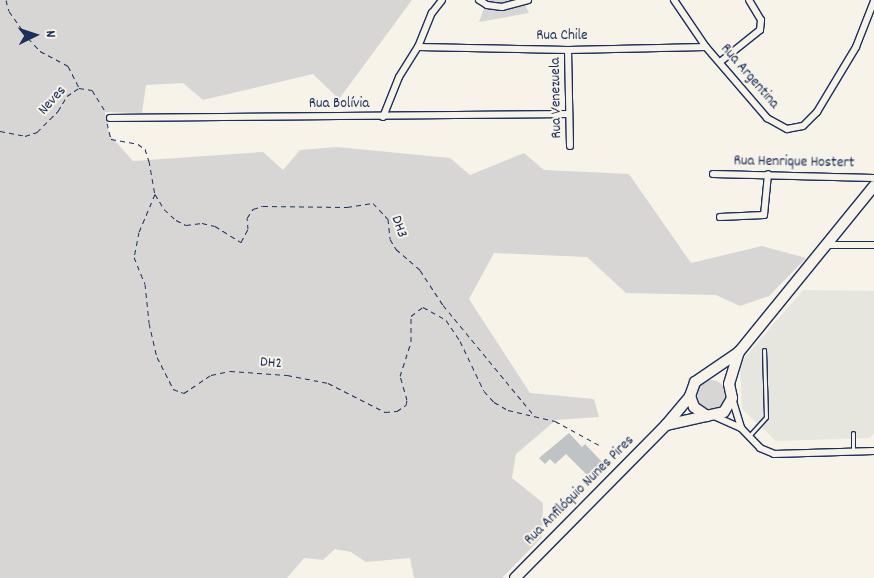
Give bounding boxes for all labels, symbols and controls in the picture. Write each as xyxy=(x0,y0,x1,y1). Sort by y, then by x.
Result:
north arrow xyxy=(10,10,60,60)
street label: Rua Chile xyxy=(536,28,588,46)
text: N xyxy=(40,30,60,38)
street label: Rua Argentina xyxy=(716,41,782,113)
street label: Rua Venezuela xyxy=(547,57,567,139)
street label: Neves xyxy=(35,83,71,119)
street label: Rua Bolívia xyxy=(309,96,369,114)
street label: Rua Henrique Hostert xyxy=(733,153,855,173)
street label: DH3 xyxy=(386,214,410,240)
street label: DH2 xyxy=(259,354,283,374)
street label: Rua Anfilóquio Nunes Pires xyxy=(521,432,639,550)

